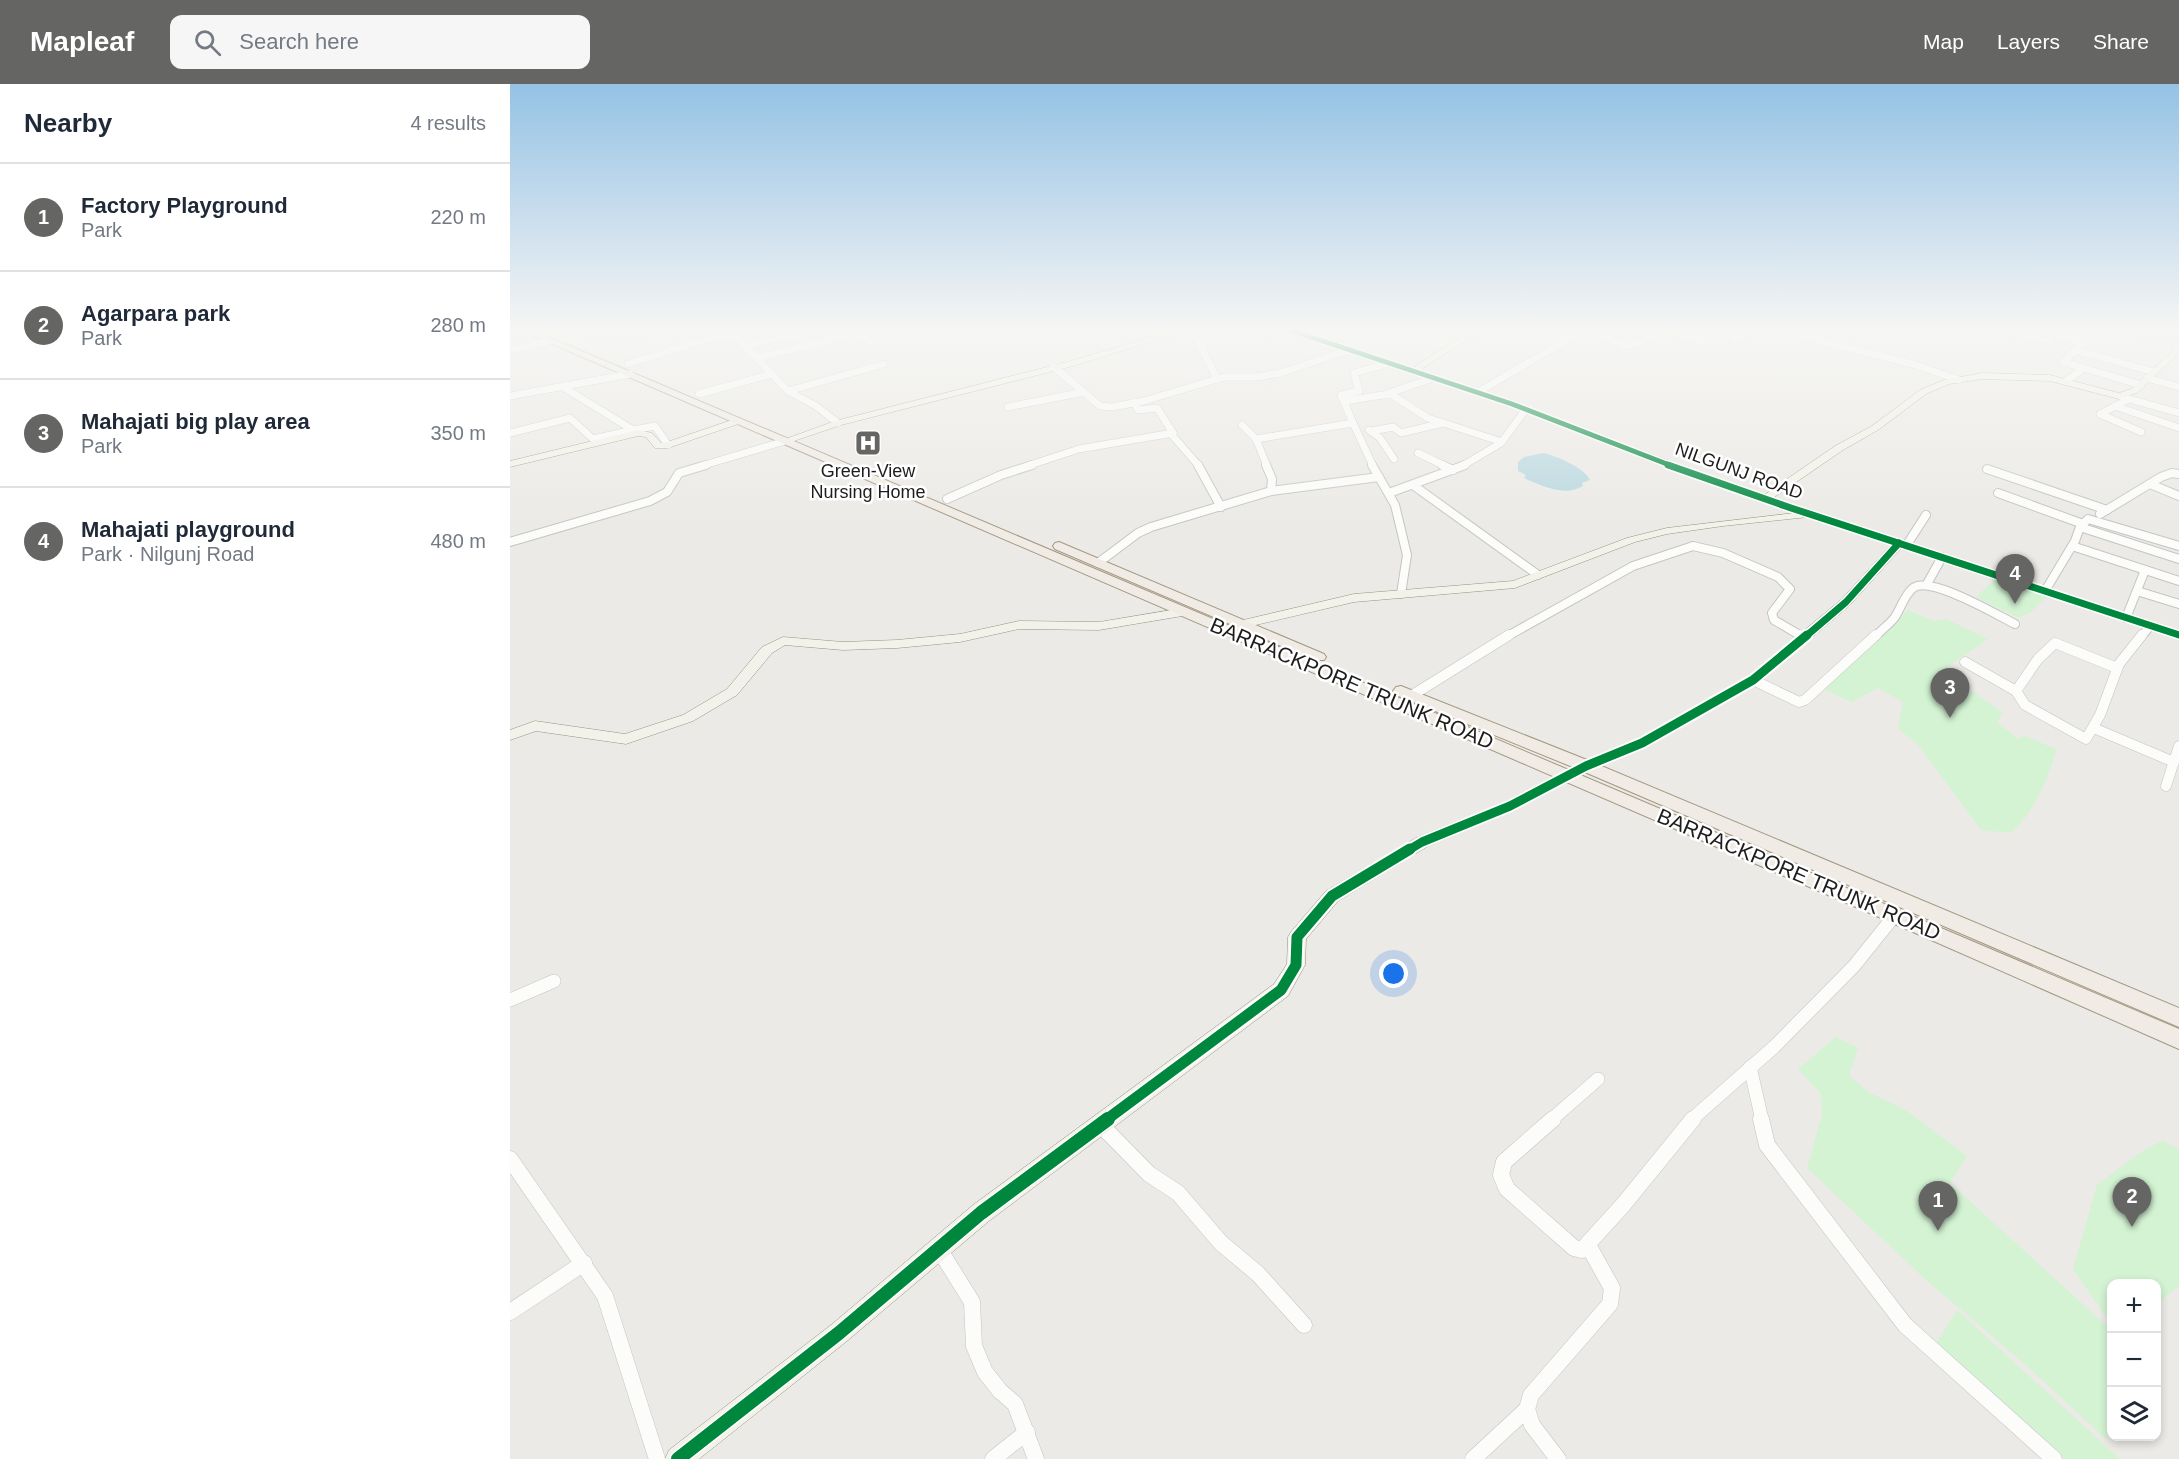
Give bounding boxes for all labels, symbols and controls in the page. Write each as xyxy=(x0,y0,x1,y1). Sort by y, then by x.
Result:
search box xyxy=(170,15,590,69)
text: Mapleaf xyxy=(30,26,134,57)
icon: search xyxy=(191,26,224,59)
text: Search here xyxy=(239,29,359,54)
text: Map xyxy=(1923,30,1964,53)
text: Layers xyxy=(1997,30,2060,53)
text: Share xyxy=(2093,30,2149,53)
text: Nearby xyxy=(24,108,112,138)
text: 4 results xyxy=(410,112,486,134)
text: Factory Playground xyxy=(81,193,288,218)
text: 1 xyxy=(38,206,49,228)
text: 220 m xyxy=(430,206,486,228)
text: Park xyxy=(81,219,122,241)
text: Agarpara park xyxy=(81,301,230,326)
text: 2 xyxy=(38,314,49,336)
text: 280 m xyxy=(430,314,486,336)
text: Park xyxy=(81,327,122,349)
text: Mahajati big play area xyxy=(81,409,310,434)
text: 3 xyxy=(38,422,49,444)
text: 350 m xyxy=(430,422,486,444)
hospital icon: Green-View Nursing Home xyxy=(853,428,883,458)
text: Park xyxy=(81,435,122,457)
street label: NILGUNJ ROAD xyxy=(1673,439,1805,503)
place label: Green-View Nursing Home xyxy=(810,461,926,502)
text: Mahajati playground xyxy=(81,517,295,542)
text: 4 xyxy=(38,530,49,552)
text: 480 m xyxy=(430,530,486,552)
text: Park · Nilgunj Road xyxy=(81,543,254,565)
pin: 4 xyxy=(1996,554,2034,604)
street label: BARRACKPORE TRUNK ROAD xyxy=(1207,613,1497,753)
pin: 3 xyxy=(1930,668,1970,718)
street label: BARRACKPORE TRUNK ROAD xyxy=(1654,804,1944,944)
your location xyxy=(1379,959,1408,988)
pin: 2 xyxy=(2112,1178,2152,1227)
pin: 1 xyxy=(1918,1182,1958,1231)
map controls xyxy=(2107,1279,2161,1441)
button: + xyxy=(2107,1279,2161,1333)
button: − xyxy=(2107,1333,2161,1387)
button: layers xyxy=(2107,1387,2161,1441)

